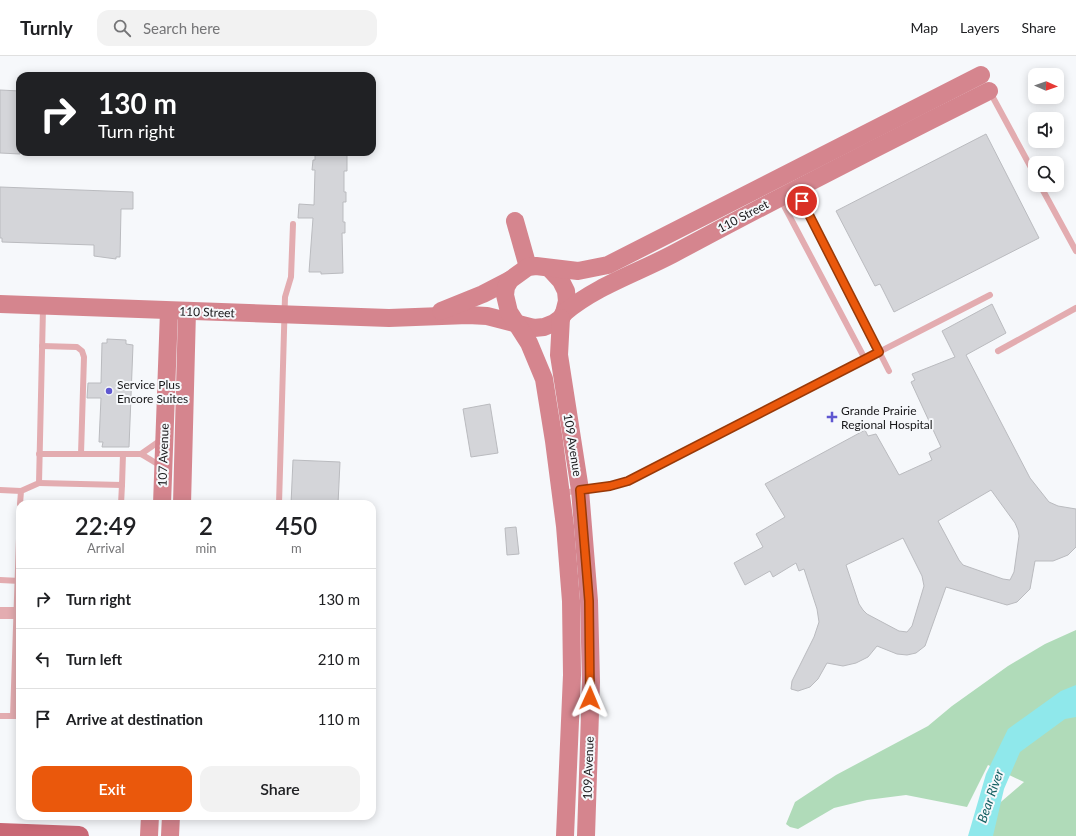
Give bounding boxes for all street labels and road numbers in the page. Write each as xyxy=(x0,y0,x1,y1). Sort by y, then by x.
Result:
street label: 110 Street xyxy=(715,196,772,236)
street label: 110 Street xyxy=(179,304,236,320)
street label: 109 Avenue xyxy=(561,413,585,477)
street label: 107 Avenue xyxy=(154,423,172,487)
street label: 109 Avenue xyxy=(579,736,597,800)

